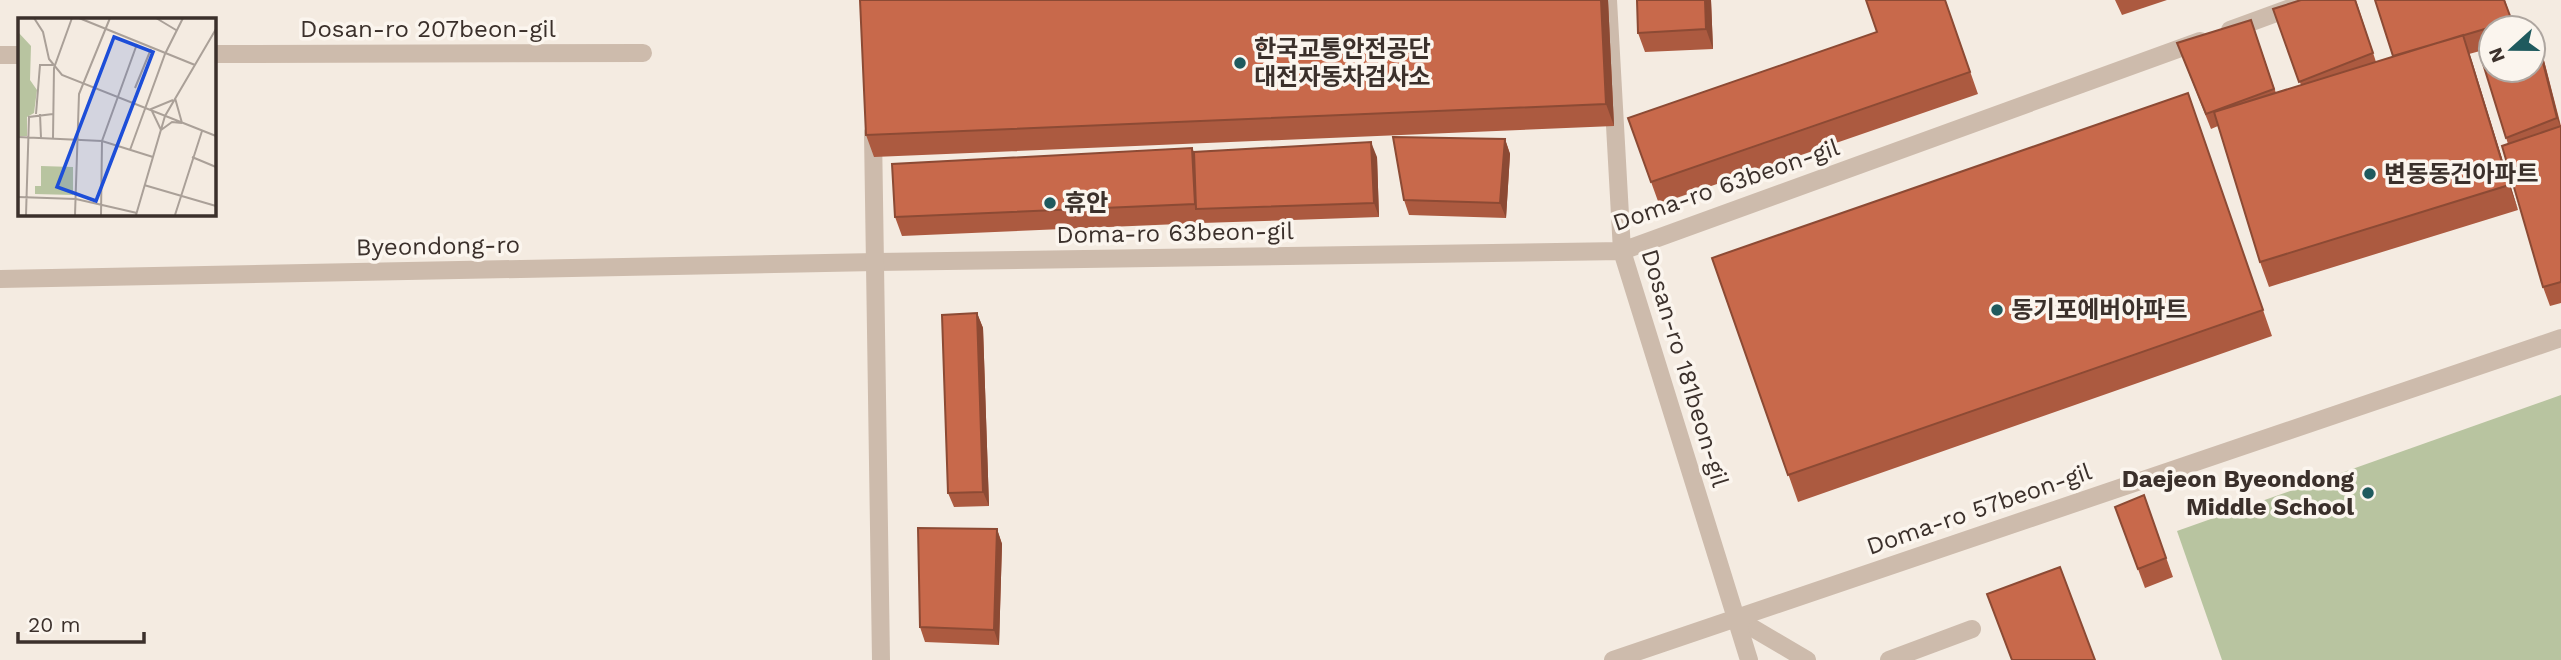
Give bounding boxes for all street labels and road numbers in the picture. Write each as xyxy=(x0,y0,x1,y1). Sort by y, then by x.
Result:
street label: Dosan-ro 207beon-gil xyxy=(300,15,557,43)
street label: Doma-ro 63beon-gil xyxy=(1609,133,1843,237)
street label: Doma-ro 63beon-gil xyxy=(1056,217,1295,249)
street label: Byeondong-ro xyxy=(356,231,520,261)
street label: Dosan-ro 181beon-gil xyxy=(1636,246,1735,491)
street label: Doma-ro 57beon-gil xyxy=(1863,457,2096,561)

